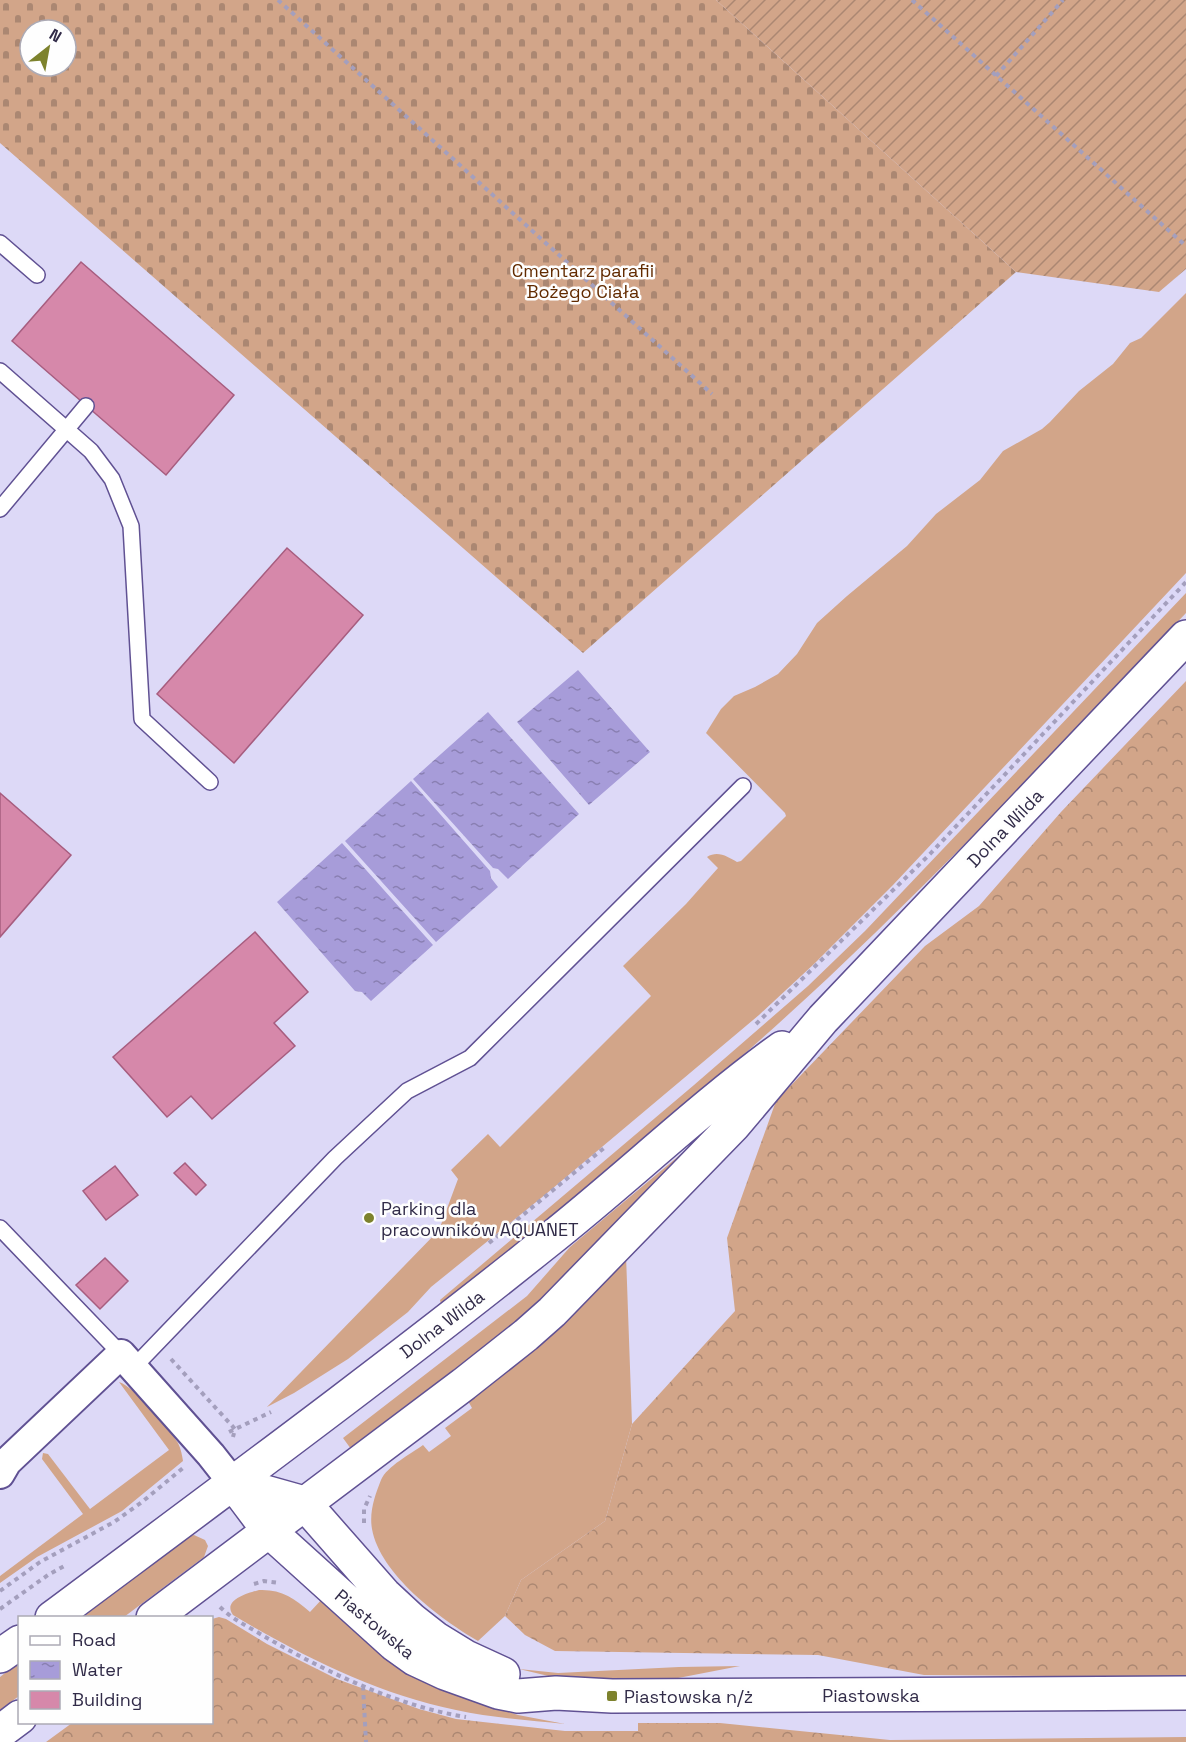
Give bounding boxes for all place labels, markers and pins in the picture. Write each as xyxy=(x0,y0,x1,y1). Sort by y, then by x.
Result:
place label: Parking dla pracowników AQUANET xyxy=(381,1197,579,1241)
marker: Parking dla pracowników AQUANET xyxy=(362,1211,376,1225)
place label: Piastowska n/ż xyxy=(624,1685,753,1708)
marker: Piastowska n/ż xyxy=(605,1689,619,1703)

